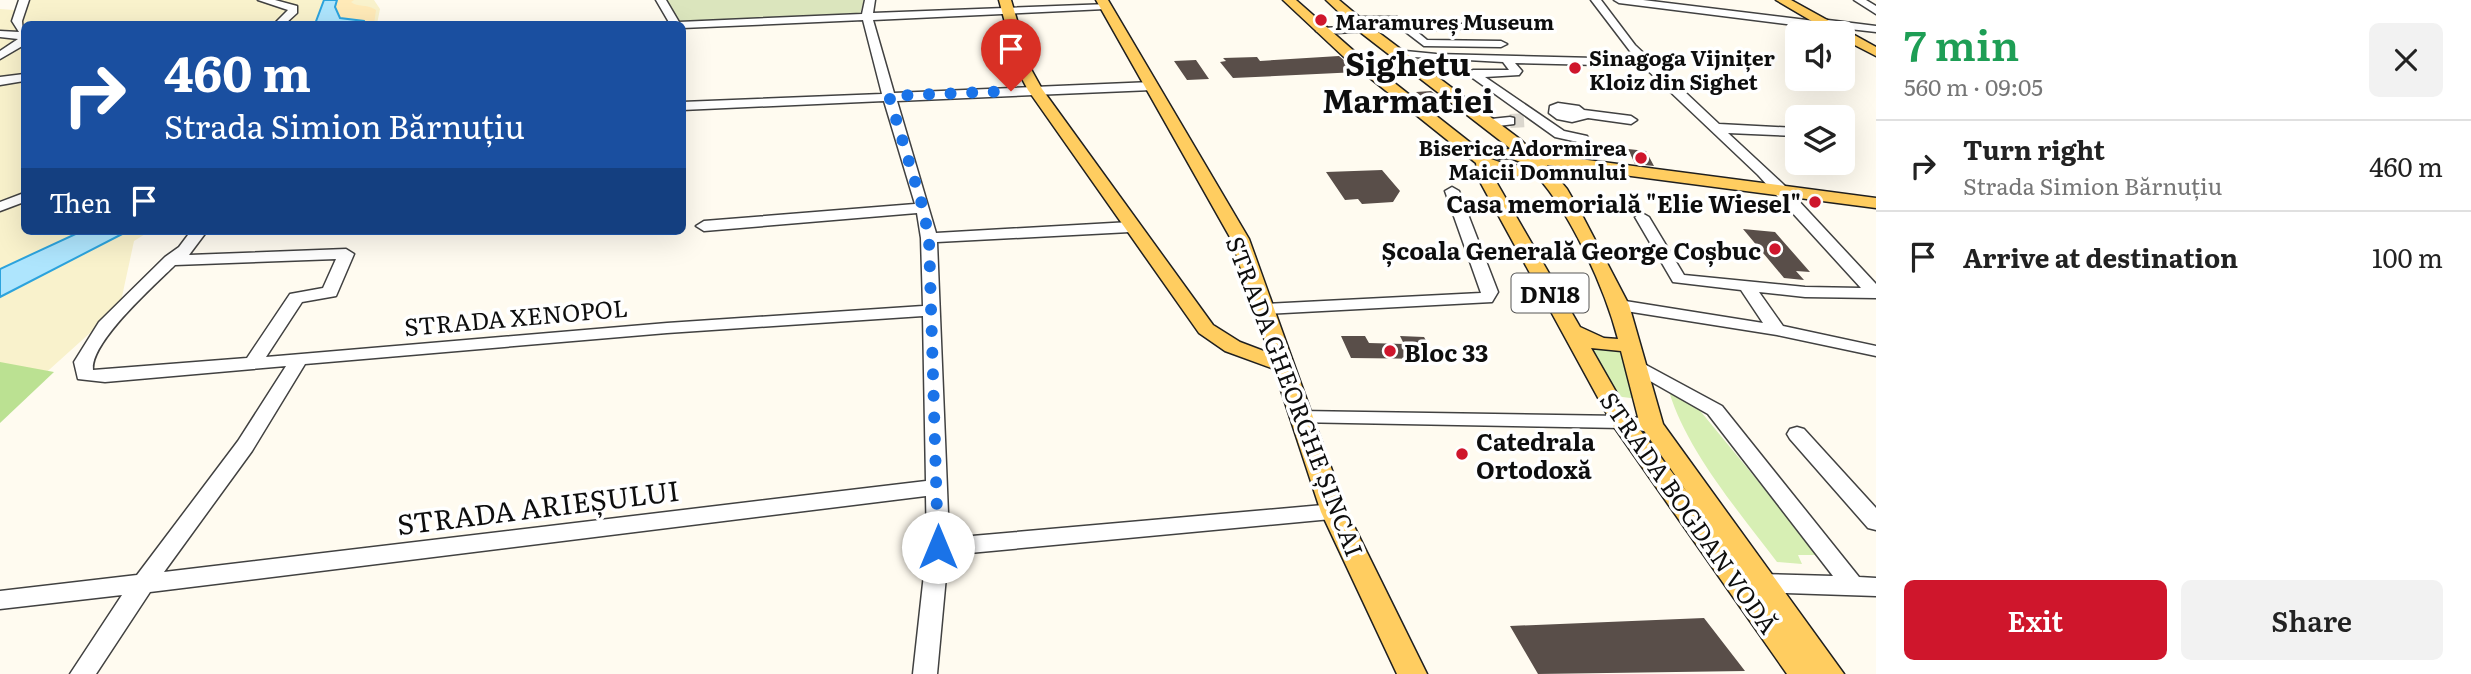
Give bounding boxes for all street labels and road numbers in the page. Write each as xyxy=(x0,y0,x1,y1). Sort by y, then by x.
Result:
street label: STRADA GHEORGHE ȘINCAI xyxy=(1219,231,1373,561)
road number: DN18 xyxy=(1512,274,1588,312)
street label: STRADA XENOPOL xyxy=(403,289,629,343)
street label: STRADA BOGDAN VODĂ xyxy=(1593,384,1787,640)
street label: STRADA ARIEȘULUI xyxy=(394,468,682,544)

